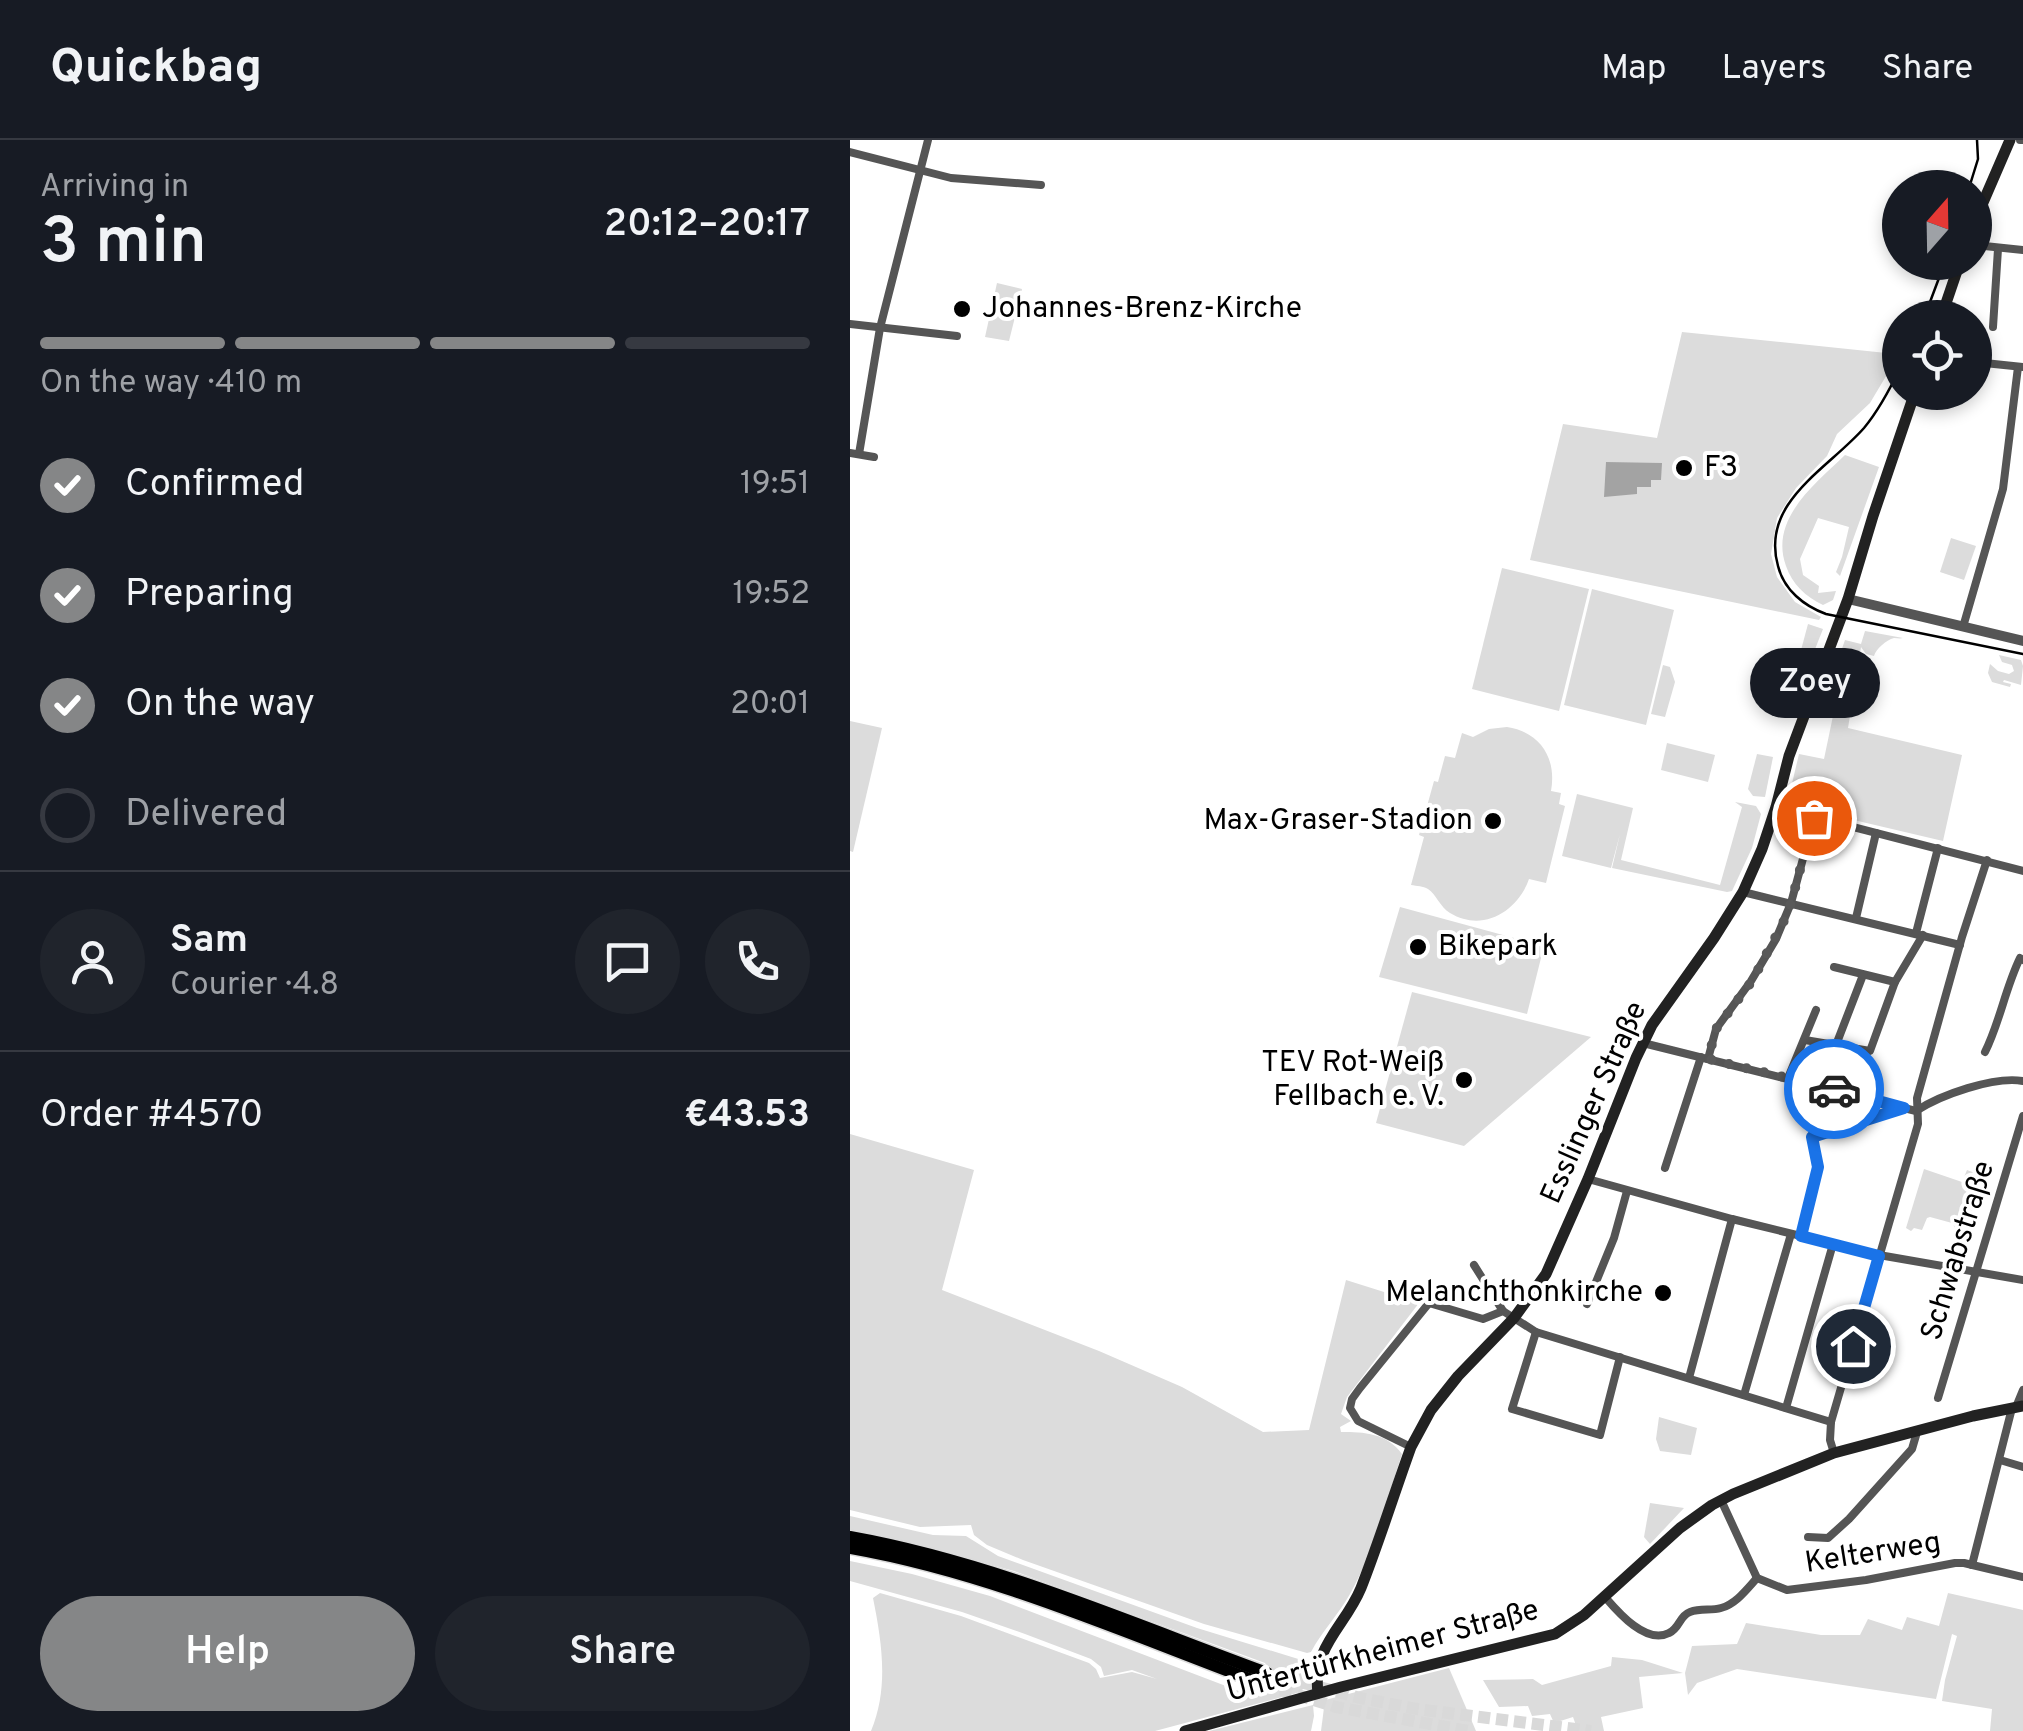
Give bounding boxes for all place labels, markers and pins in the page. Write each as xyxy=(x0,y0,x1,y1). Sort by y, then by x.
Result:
place label: Johannes-Brenz-Kirche xyxy=(982,291,1302,328)
marker: Johannes-Brenz-Kirche xyxy=(951,298,973,320)
place label: F3 xyxy=(1704,450,1738,487)
marker: F3 xyxy=(1673,457,1695,479)
callout: Zoey xyxy=(1749,648,1879,718)
pin xyxy=(1772,776,1857,861)
place label: Max-Graser-Stadion xyxy=(1204,803,1473,840)
marker: Max-Graser-Stadion xyxy=(1482,810,1504,832)
place label: Bikepark xyxy=(1438,929,1558,966)
marker: Bikepark xyxy=(1407,936,1429,958)
place label: TEV Rot-Weiß Fellbach e. V. xyxy=(1261,1045,1444,1116)
marker: TEV Rot-Weiß Fellbach e. V. xyxy=(1453,1069,1475,1091)
place label: Melanchthonkirche xyxy=(1385,1275,1643,1312)
marker: Melanchthonkirche xyxy=(1652,1282,1674,1304)
pin xyxy=(1811,1304,1896,1389)

